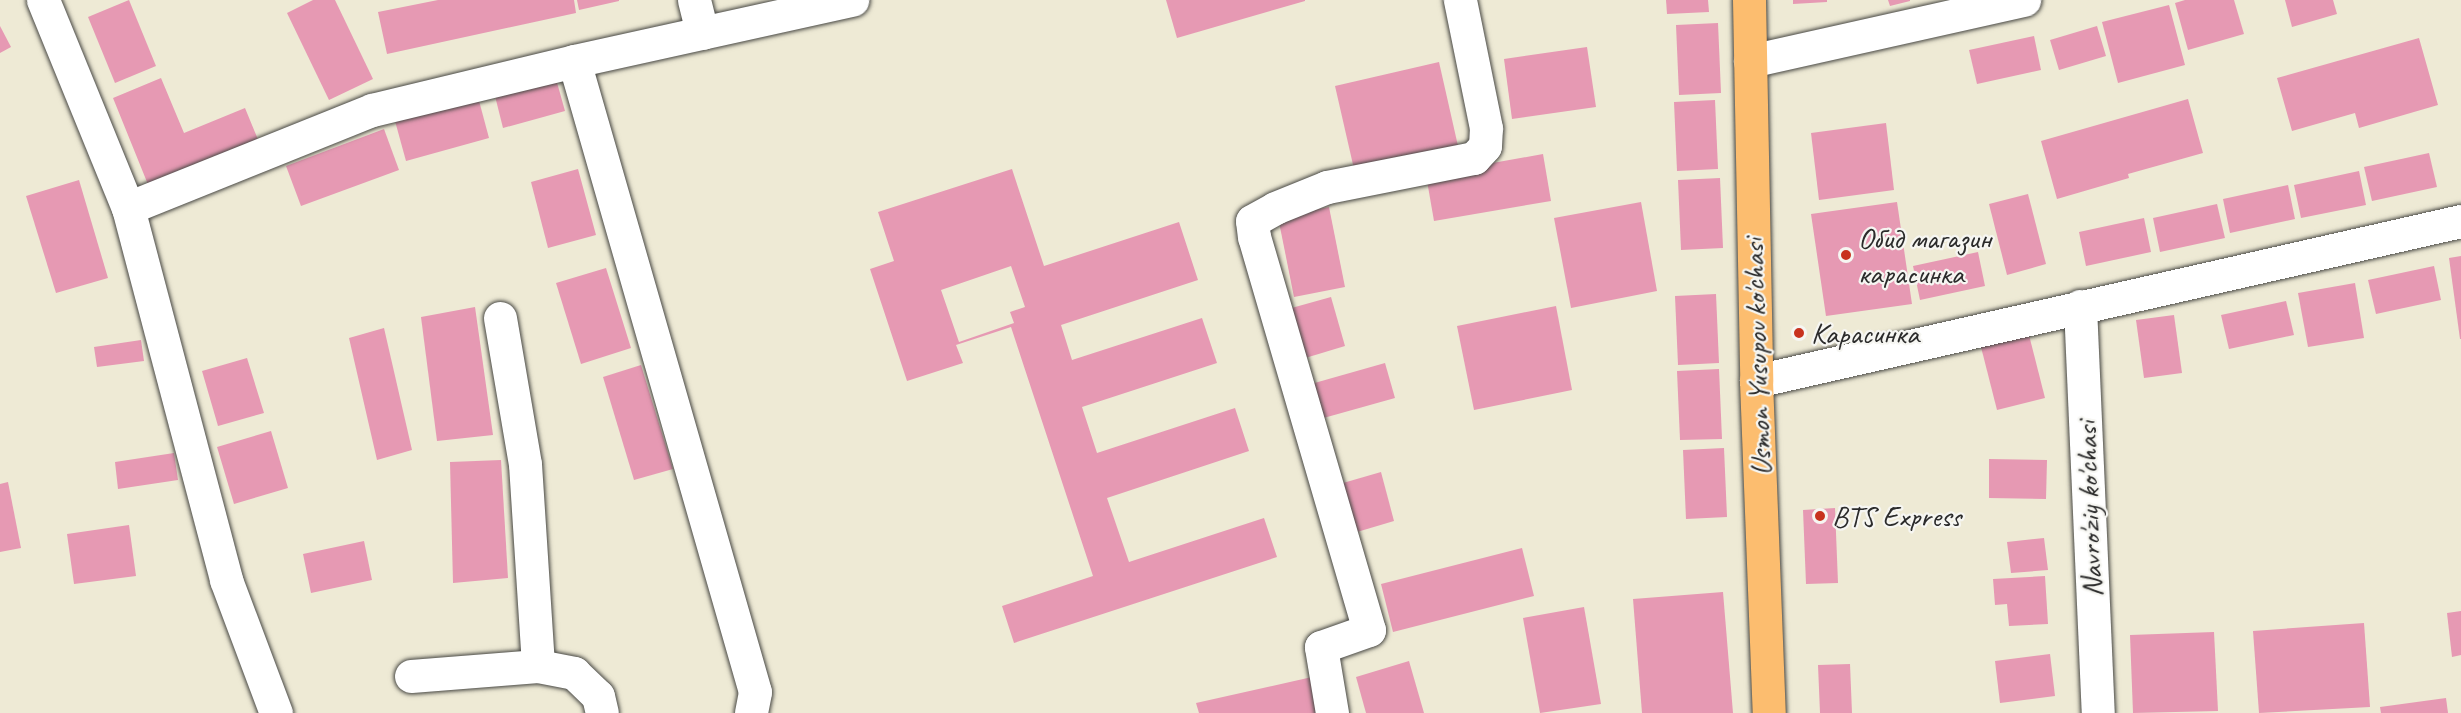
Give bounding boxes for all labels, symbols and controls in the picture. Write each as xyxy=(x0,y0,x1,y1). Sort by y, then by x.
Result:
place label: Обид магазин карасинка xyxy=(1858,220,1991,290)
street label: Usmon Yusupov ko'chasi xyxy=(1735,237,1779,477)
marker: Обид магазин карасинка xyxy=(1839,248,1853,262)
place label: Карасинка xyxy=(1811,315,1919,351)
marker: Карасинка xyxy=(1792,326,1806,340)
street label: Navro'ziy ko'chasi xyxy=(2068,420,2110,598)
place label: BTS Express xyxy=(1832,498,1961,534)
marker: BTS Express xyxy=(1813,509,1827,523)

